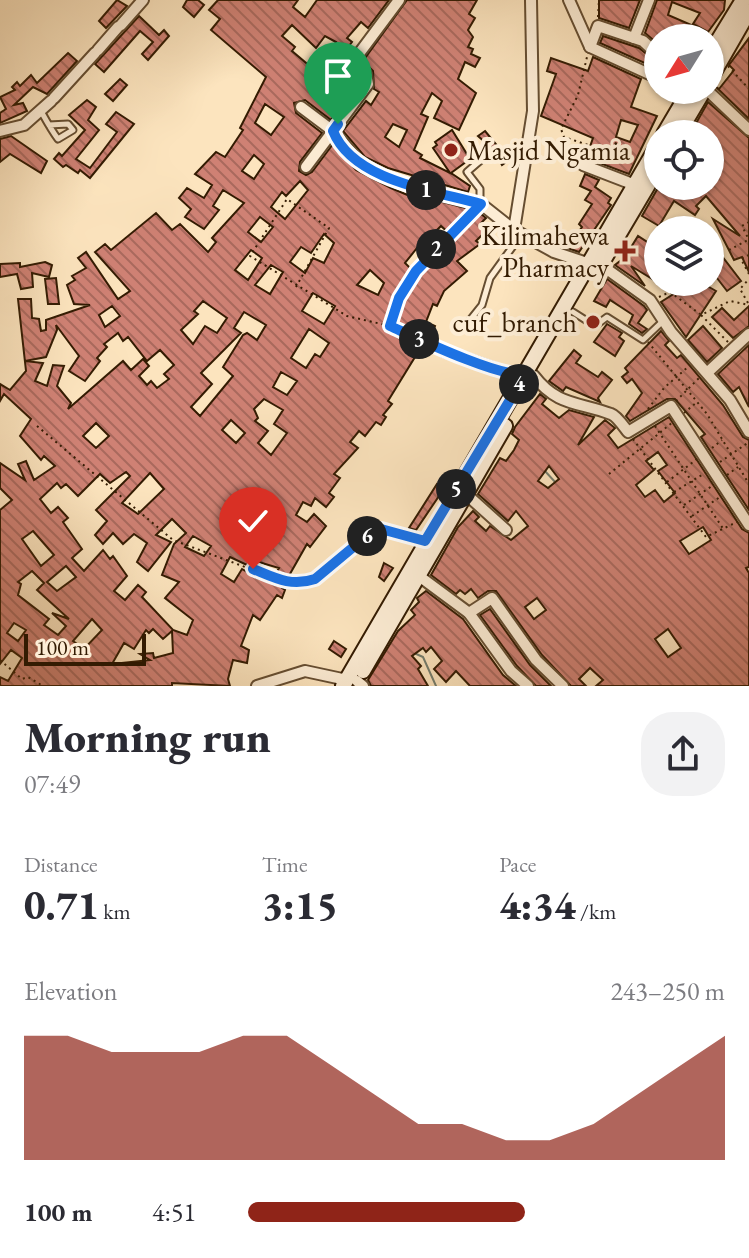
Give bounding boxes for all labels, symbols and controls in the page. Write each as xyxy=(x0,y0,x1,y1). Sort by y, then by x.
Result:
north arrow xyxy=(644,24,724,104)
map controls xyxy=(644,24,724,296)
pin xyxy=(304,42,372,124)
icon: arrive xyxy=(316,54,360,98)
button: locate xyxy=(644,120,724,200)
place label: Masjid Ngamia xyxy=(467,132,631,168)
marker: Masjid Ngamia xyxy=(442,141,460,159)
pin: 1 xyxy=(406,170,446,210)
text: 1 xyxy=(420,175,432,204)
button: layers xyxy=(644,216,724,296)
place label: Kilimahewa Pharmacy xyxy=(481,217,610,285)
pin: 2 xyxy=(416,229,456,269)
text: 2 xyxy=(430,234,442,263)
marker: Kilimahewa Pharmacy xyxy=(616,242,634,260)
place label: cuf_branch xyxy=(452,304,577,340)
marker: cuf_branch xyxy=(584,313,602,331)
pin: 3 xyxy=(399,319,439,359)
text: 3 xyxy=(413,324,425,353)
pin: 4 xyxy=(499,364,539,404)
text: 4 xyxy=(513,369,525,398)
pin: 5 xyxy=(436,469,476,509)
text: 5 xyxy=(450,474,462,503)
pin xyxy=(219,487,287,569)
icon: check xyxy=(231,499,275,543)
pin: 6 xyxy=(347,516,387,556)
text: 6 xyxy=(361,521,373,550)
scale bar xyxy=(24,630,146,666)
text: 100 m xyxy=(36,633,89,662)
text: Morning run xyxy=(24,708,271,765)
button: share xyxy=(641,712,725,796)
text: 07:49 xyxy=(24,767,80,801)
text: Distance xyxy=(24,850,97,879)
text: Time xyxy=(262,850,307,879)
text: Pace xyxy=(499,850,536,879)
text: 0.71 xyxy=(24,879,99,931)
text: 3:15 xyxy=(262,879,338,931)
text: 4:34 xyxy=(499,879,576,931)
text: km xyxy=(99,897,131,926)
text: /km xyxy=(576,897,616,926)
text: Elevation xyxy=(24,974,118,1008)
text: 243–250 m xyxy=(610,974,725,1008)
text: 100 m xyxy=(24,1195,92,1229)
text: 4:51 xyxy=(152,1195,196,1229)

